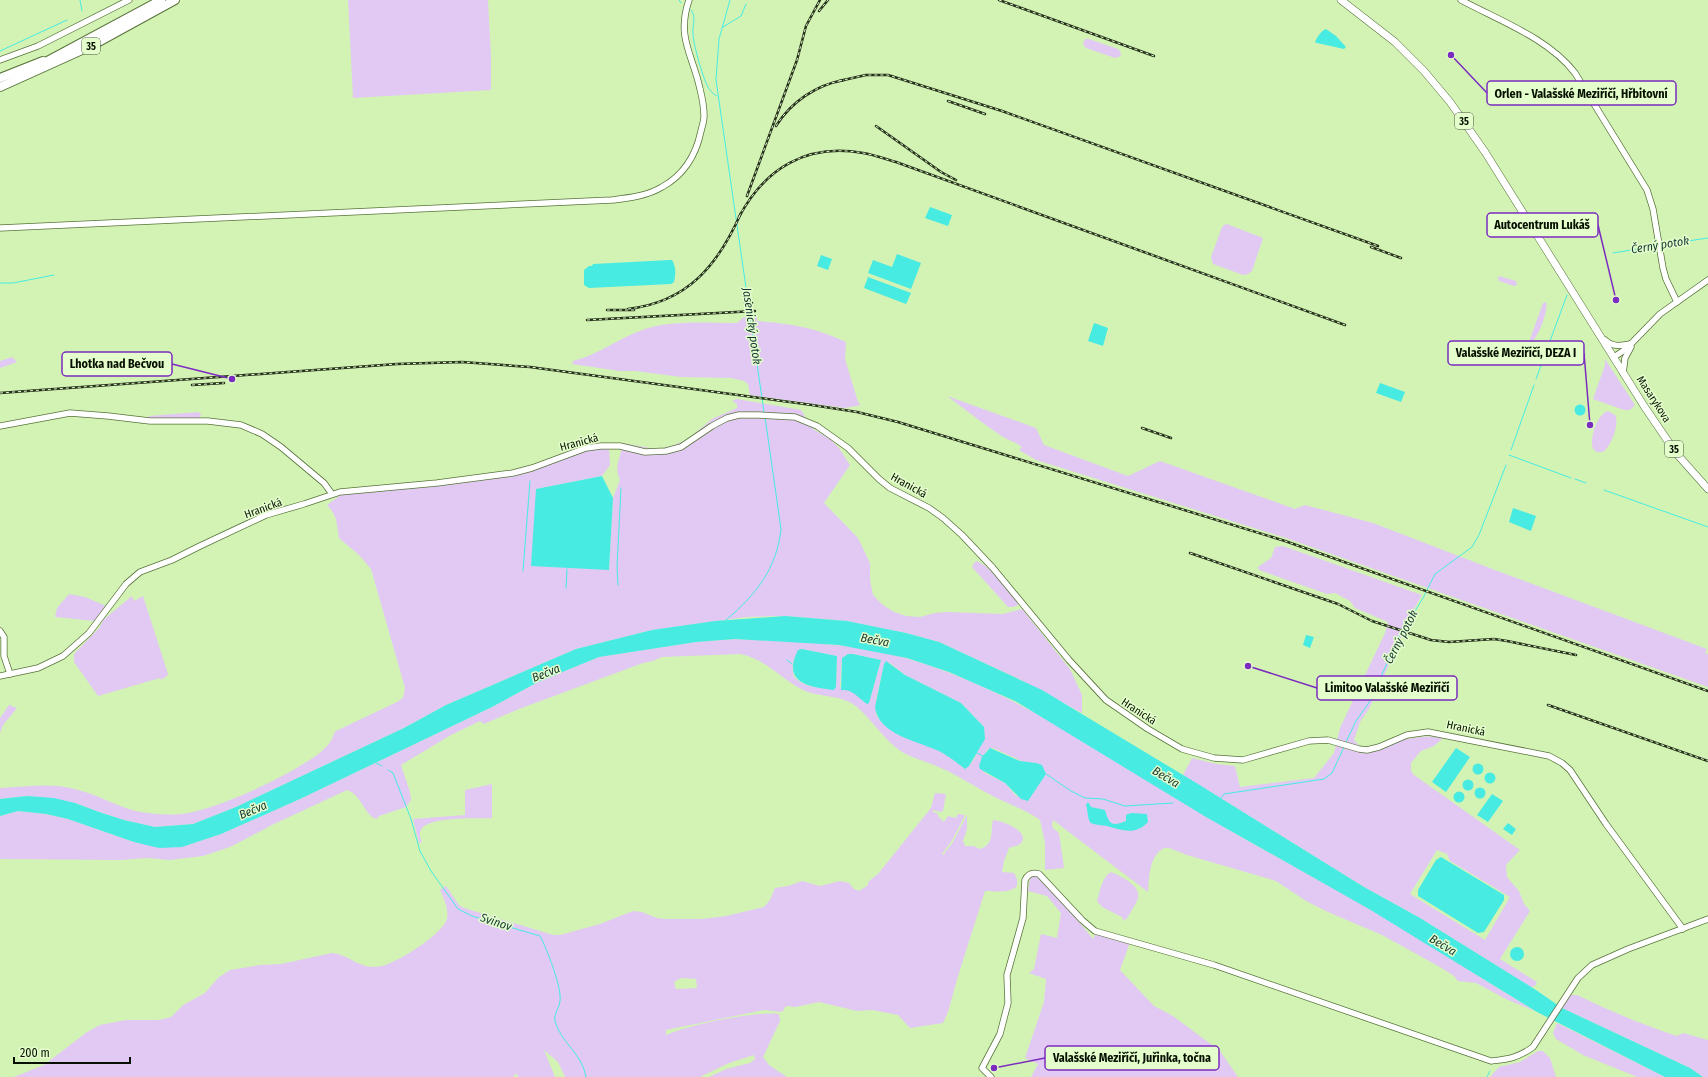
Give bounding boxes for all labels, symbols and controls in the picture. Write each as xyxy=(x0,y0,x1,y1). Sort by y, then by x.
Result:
road number: 35 xyxy=(82,38,100,54)
callout: Orlen - Valašské Meziříčí, Hřbitovní xyxy=(1487,81,1676,105)
text: Orlen - Valašské Meziříčí, Hřbitovní xyxy=(1494,87,1668,101)
road number: 35 xyxy=(1455,113,1473,129)
callout: Autocentrum Lukáš xyxy=(1487,213,1598,237)
text: Autocentrum Lukáš xyxy=(1493,218,1591,232)
water label: Černý potok xyxy=(1630,233,1690,256)
water label: Jasenický potok xyxy=(740,286,764,365)
callout: Valašské Meziříčí, DEZA I xyxy=(1448,341,1584,365)
text: Valašské Meziříčí, DEZA I xyxy=(1455,346,1576,360)
callout: Lhotka nad Bečvou xyxy=(62,352,172,376)
text: Lhotka nad Bečvou xyxy=(70,357,164,371)
street label: Masarykova xyxy=(1634,374,1673,425)
street label: Hranická xyxy=(559,431,600,454)
road number: 35 xyxy=(1665,441,1683,457)
street label: Hranická xyxy=(888,470,929,501)
street label: Hranická xyxy=(243,496,284,521)
water label: Černý potok xyxy=(1381,607,1421,666)
water label: Bečva xyxy=(859,630,891,650)
water label: Bečva xyxy=(530,661,562,685)
callout: Limitoo Valašské Meziříčí xyxy=(1317,676,1457,700)
text: Limitoo Valašské Meziříčí xyxy=(1325,681,1450,695)
street label: Hranická xyxy=(1119,695,1159,728)
street label: Hranická xyxy=(1445,718,1486,739)
water label: Bečva xyxy=(1150,764,1182,790)
water label: Bečva xyxy=(237,798,269,822)
water label: Svinov xyxy=(478,910,514,934)
water label: Bečva xyxy=(1427,932,1459,958)
scale bar xyxy=(14,1039,130,1065)
text: 200 m xyxy=(20,1046,50,1060)
callout: Valašské Meziříčí, Juřinka, točna xyxy=(1045,1046,1219,1070)
text: Valašské Meziříčí, Juřinka, točna xyxy=(1052,1051,1211,1065)

